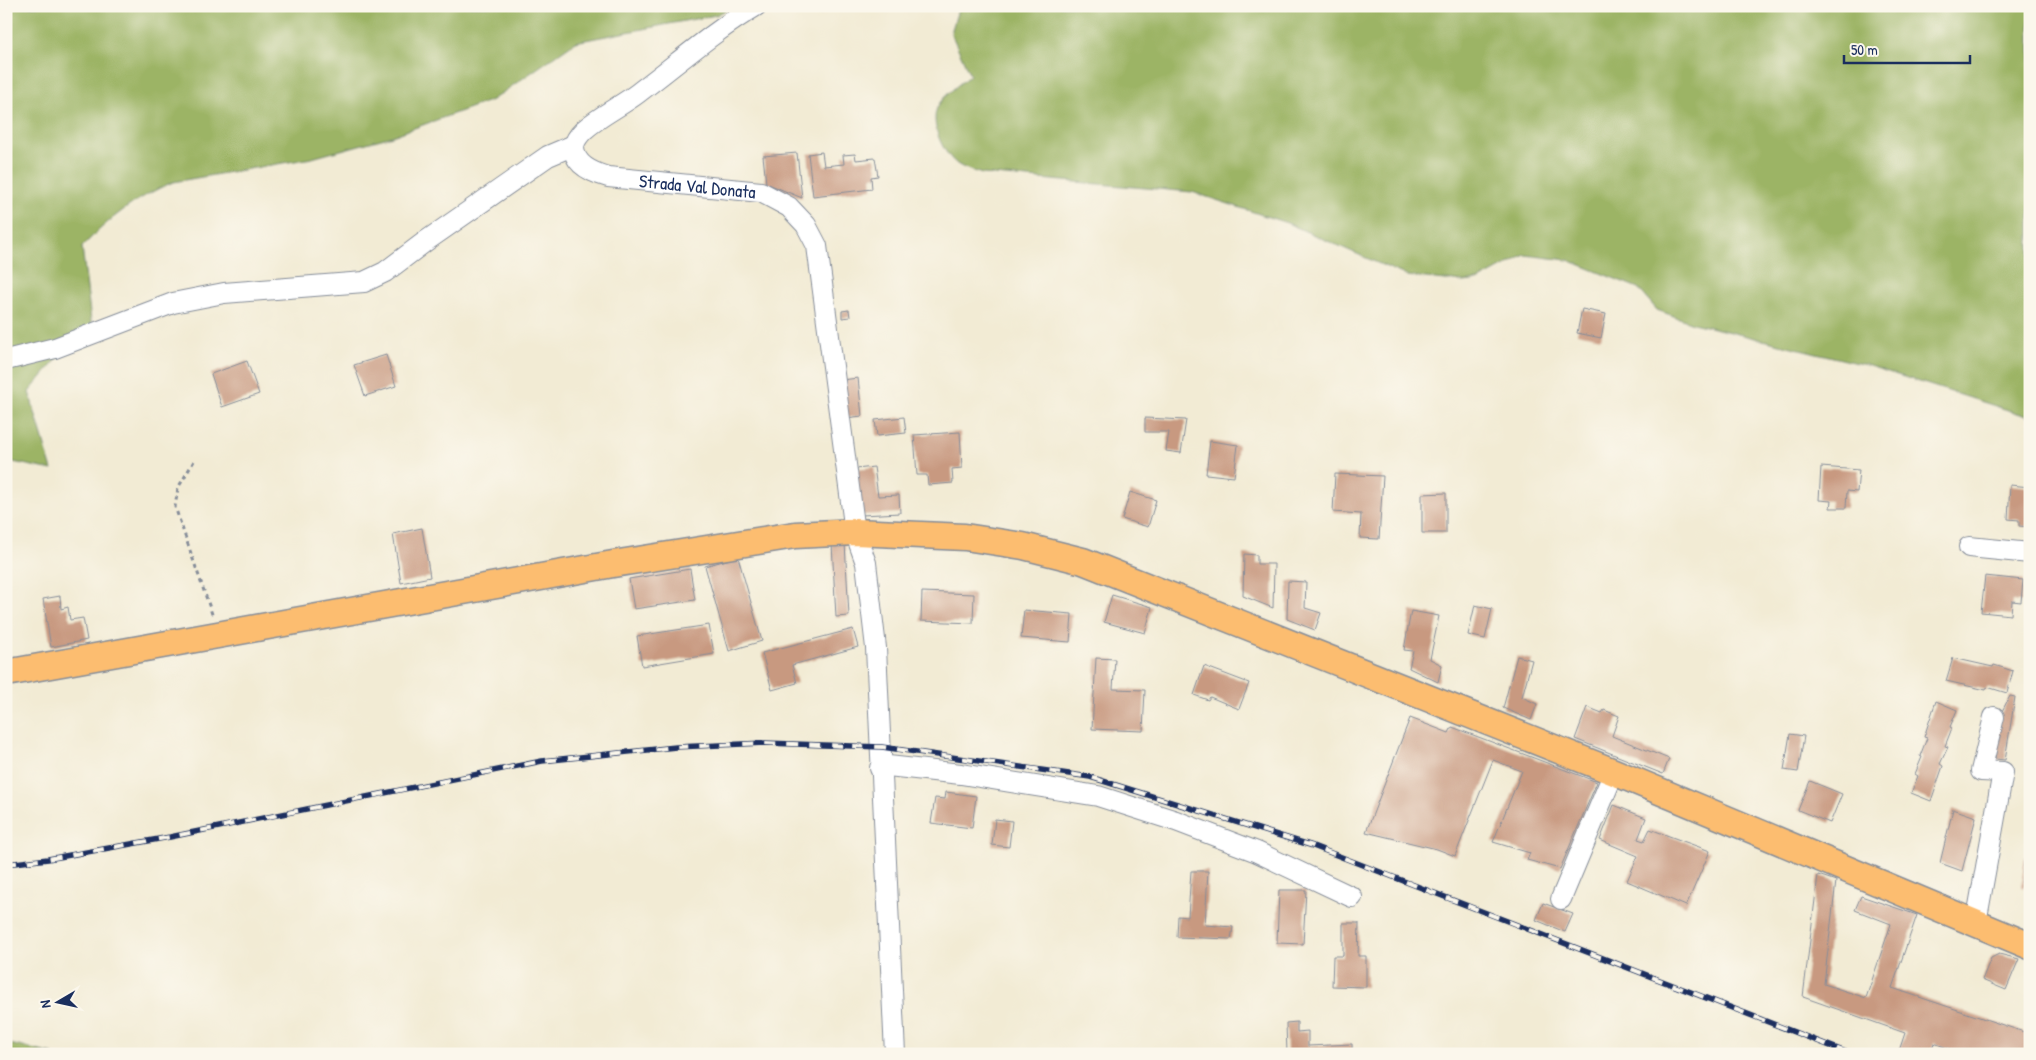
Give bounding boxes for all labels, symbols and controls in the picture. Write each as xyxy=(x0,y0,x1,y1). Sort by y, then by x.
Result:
scale bar xyxy=(1844,32,1970,64)
text: 50 m xyxy=(1851,39,1878,60)
street label: Strada Val Donata xyxy=(638,168,757,204)
north arrow xyxy=(32,978,82,1028)
text: N xyxy=(35,998,55,1009)

